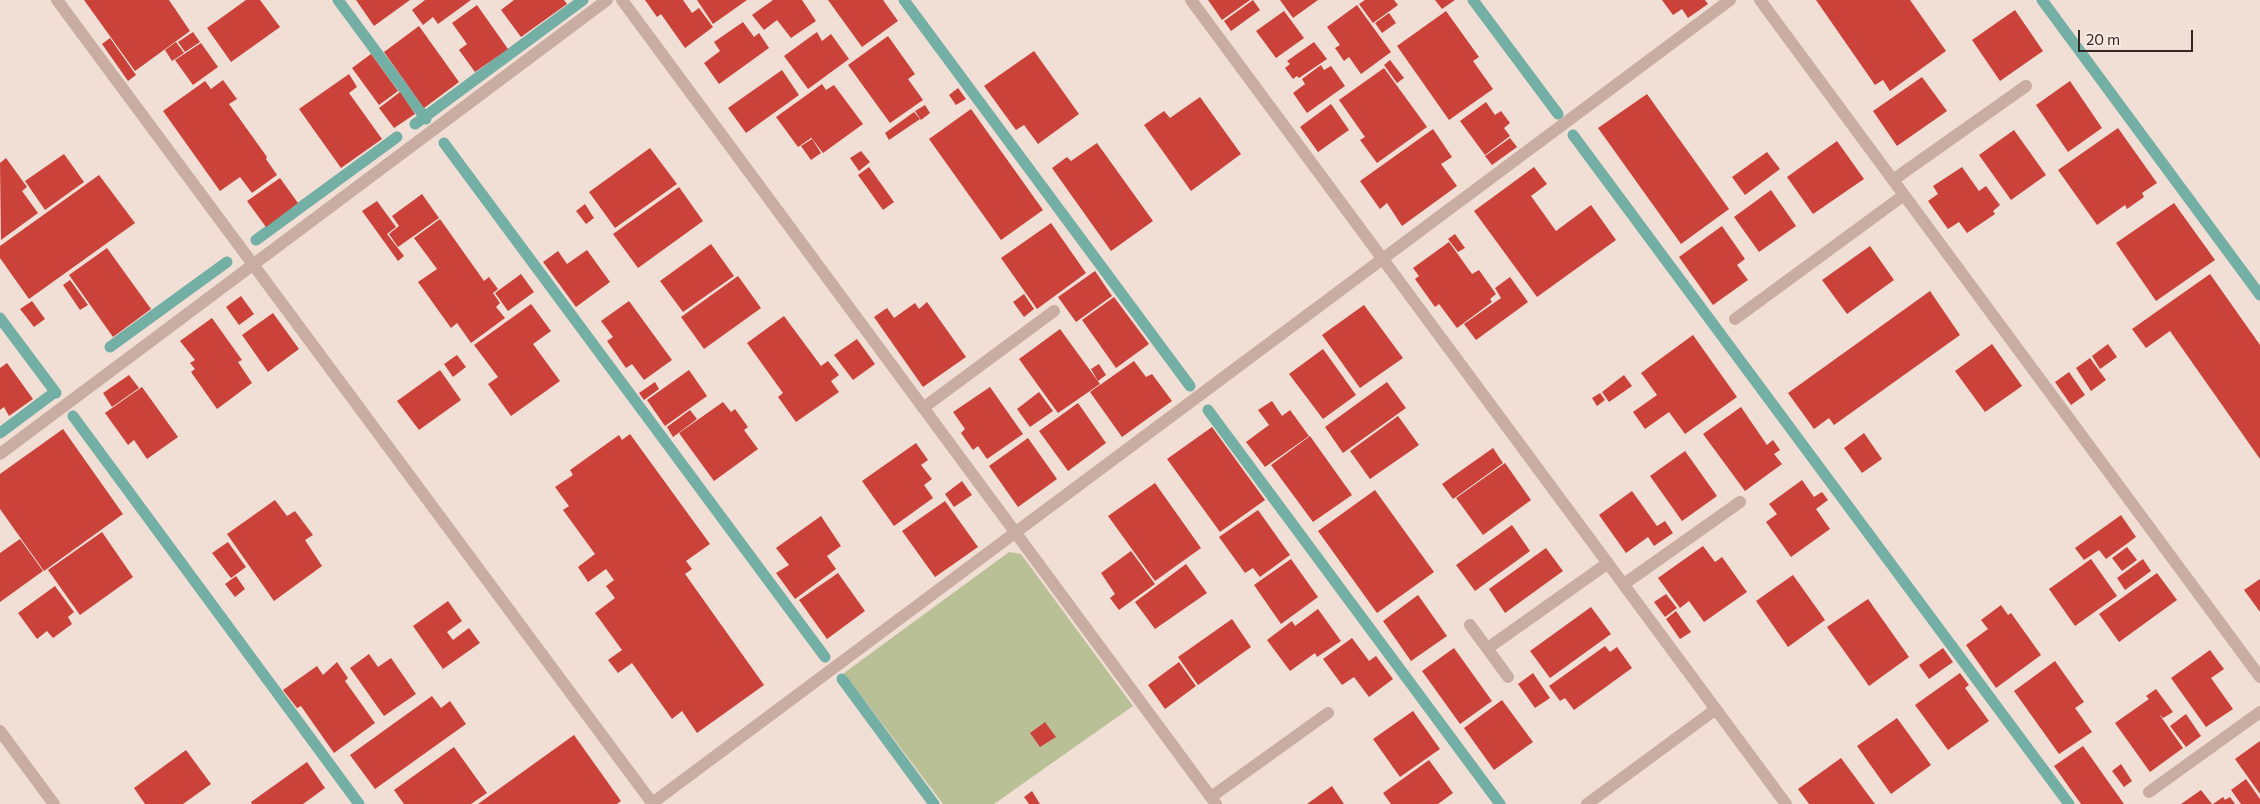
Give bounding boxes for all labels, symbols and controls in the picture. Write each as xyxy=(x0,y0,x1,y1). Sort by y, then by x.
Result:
scale bar xyxy=(2080,20,2195,52)
text: 20 m xyxy=(2086,30,2120,48)

